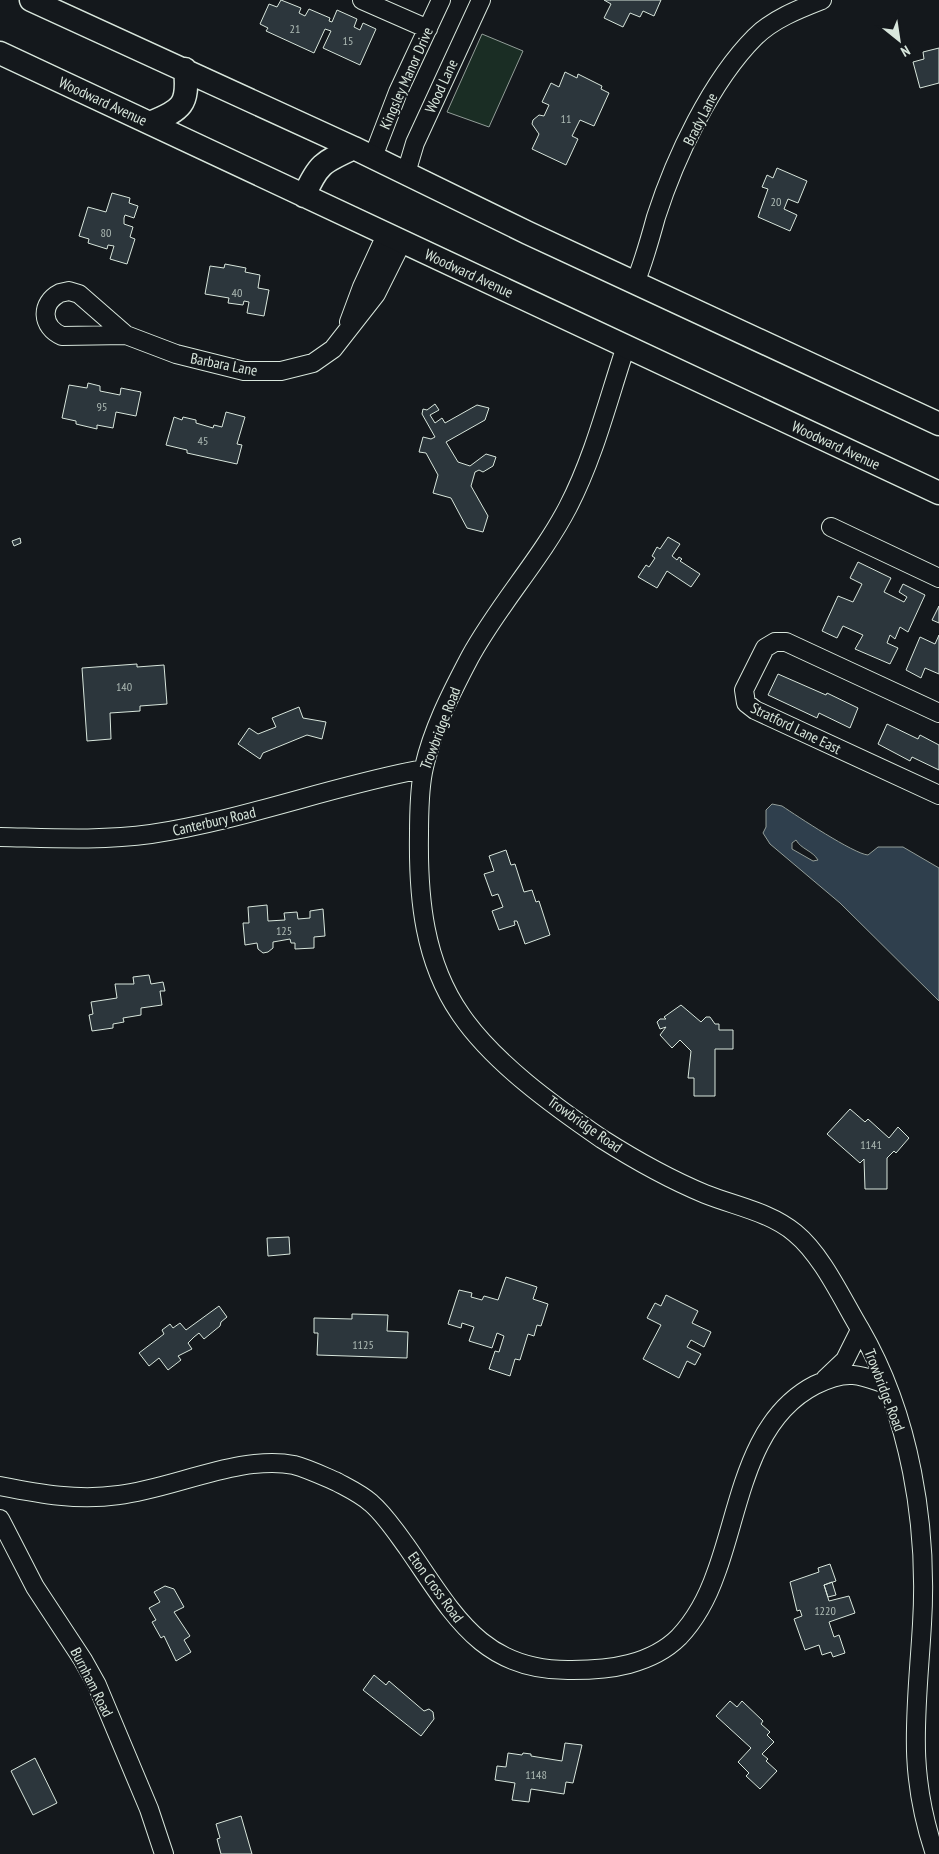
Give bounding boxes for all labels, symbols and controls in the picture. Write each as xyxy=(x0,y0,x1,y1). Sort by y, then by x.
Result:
north arrow xyxy=(874,15,924,65)
house number: 21 xyxy=(290,21,300,36)
street label: Kingsley Manor Drive xyxy=(375,24,437,132)
house number: 15 xyxy=(343,33,353,48)
text: N xyxy=(898,42,913,61)
street label: Wood Lane xyxy=(420,56,462,116)
street label: Woodward Avenue xyxy=(56,72,150,130)
street label: Brady Lane xyxy=(679,89,721,149)
house number: 11 xyxy=(561,111,571,126)
house number: 20 xyxy=(771,194,781,209)
house number: 80 xyxy=(101,225,111,240)
street label: Woodward Avenue xyxy=(422,244,516,302)
house number: 40 xyxy=(232,285,242,300)
street label: Barbara Lane xyxy=(189,348,259,380)
house number: 95 xyxy=(97,399,107,414)
street label: Woodward Avenue xyxy=(789,416,883,474)
house number: 45 xyxy=(198,433,208,448)
house number: 140 xyxy=(116,679,132,694)
street label: Trowbridge Road xyxy=(416,684,464,772)
street label: Stratford Lane East xyxy=(748,698,844,758)
street label: Canterbury Road xyxy=(171,802,257,840)
house number: 125 xyxy=(276,923,292,938)
street label: Trowbridge Road xyxy=(544,1091,626,1157)
house number: 1141 xyxy=(860,1137,882,1152)
house number: 1125 xyxy=(352,1337,374,1352)
street label: Trowbridge Road xyxy=(861,1346,909,1434)
street label: Eton Cross Road xyxy=(404,1548,468,1626)
house number: 1220 xyxy=(814,1603,836,1618)
street label: Burnham Road xyxy=(66,1644,118,1720)
house number: 1148 xyxy=(525,1767,547,1782)

